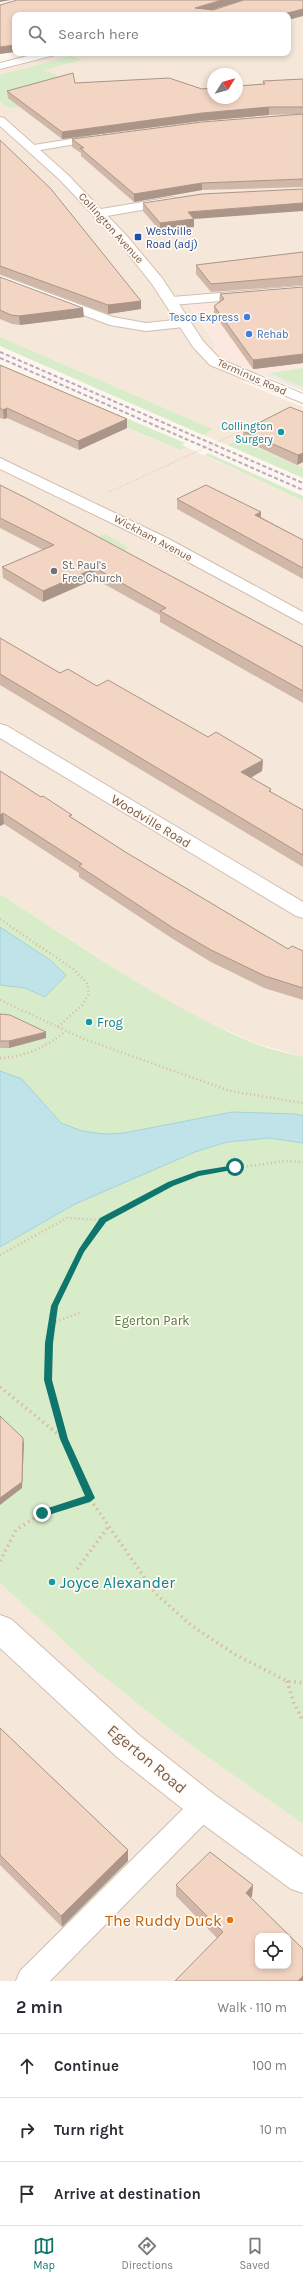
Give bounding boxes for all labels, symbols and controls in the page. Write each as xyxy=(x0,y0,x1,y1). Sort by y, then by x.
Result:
search box xyxy=(12,12,291,56)
icon: search xyxy=(26,23,48,45)
text: Search here xyxy=(58,25,139,43)
north arrow xyxy=(207,68,243,104)
street label: Collington Avenue xyxy=(76,190,146,266)
place label: Westville Road (adj) xyxy=(146,225,198,251)
marker: Westville Road (adj) xyxy=(133,232,143,242)
place label: Tesco Express xyxy=(169,311,239,324)
marker: Tesco Express xyxy=(242,312,252,322)
place label: Rehab xyxy=(257,328,289,341)
marker: Rehab xyxy=(244,329,254,339)
street label: Terminus Road xyxy=(215,356,289,398)
place label: Collington Surgery xyxy=(221,420,273,446)
marker: Collington Surgery xyxy=(276,427,286,437)
street label: Wickham Avenue xyxy=(112,512,195,564)
place label: St. Paul's Free Church xyxy=(62,559,122,585)
marker: St. Paul's Free Church xyxy=(49,566,59,576)
street label: Woodville Road xyxy=(108,791,194,851)
place label: Frog xyxy=(97,1015,124,1030)
marker: Frog xyxy=(84,1017,94,1027)
route start xyxy=(226,1158,244,1176)
park label: Egerton Park xyxy=(114,1313,190,1328)
route end xyxy=(33,1504,51,1522)
place label: Joyce Alexander xyxy=(60,1573,175,1592)
marker: Joyce Alexander xyxy=(47,1577,57,1587)
street label: Egerton Road xyxy=(104,1721,190,1797)
place label: The Ruddy Duck xyxy=(105,1911,222,1930)
marker: The Ruddy Duck xyxy=(225,1915,235,1925)
map controls xyxy=(255,1933,291,1969)
button: locate xyxy=(255,1933,291,1969)
text: 2 min xyxy=(16,1997,63,2017)
text: Walk · 110 m xyxy=(218,2000,287,2015)
icon: ahead xyxy=(16,2055,38,2077)
text: Continue xyxy=(54,2057,119,2075)
text: 100 m xyxy=(252,2058,287,2073)
icon: right xyxy=(16,2119,38,2141)
text: Turn right xyxy=(54,2121,124,2139)
text: 10 m xyxy=(260,2122,287,2137)
icon: arrive xyxy=(16,2183,38,2205)
text: Arrive at destination xyxy=(54,2185,201,2203)
tab: Map xyxy=(33,2235,55,2272)
tab: Directions xyxy=(121,2235,173,2272)
tab: Saved xyxy=(239,2235,270,2272)

